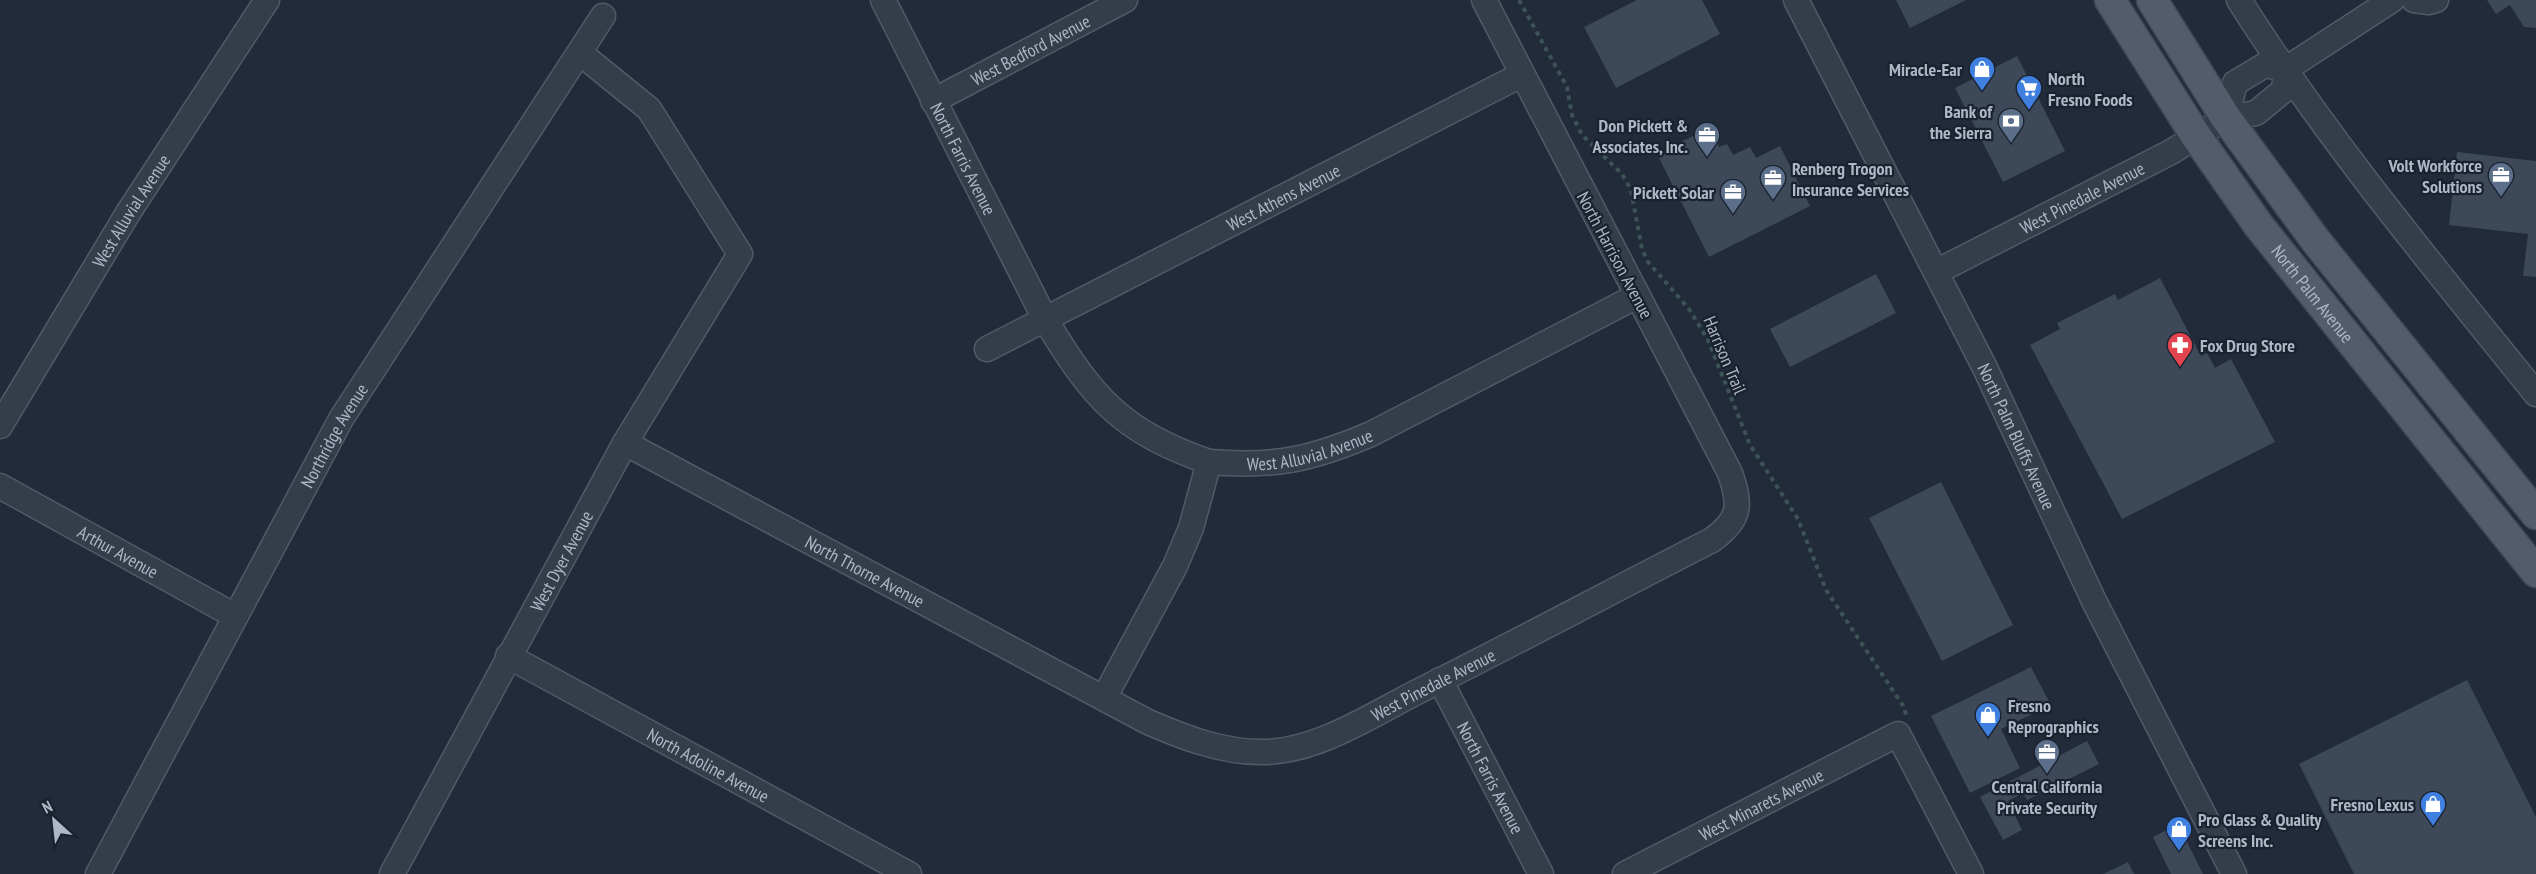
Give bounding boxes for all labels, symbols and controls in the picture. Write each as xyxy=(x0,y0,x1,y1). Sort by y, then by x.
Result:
street label: West Bedford Avenue xyxy=(967,9,1094,91)
shop icon: Miracle-Ear xyxy=(1967,54,1997,92)
place label: Miracle-Ear xyxy=(1889,58,1963,81)
place label: North Fresno Foods xyxy=(2048,67,2132,111)
supermarket icon: North Fresno Foods xyxy=(2014,73,2044,111)
street label: North Farris Avenue xyxy=(926,99,1002,219)
place label: Bank of the Sierra xyxy=(1930,100,1993,144)
bank icon: Bank of the Sierra xyxy=(1996,106,2026,144)
place label: Don Pickett & Associates, Inc. xyxy=(1591,114,1688,158)
office icon: Don Pickett & Associates, Inc. xyxy=(1692,120,1722,158)
street label: West Alluvial Avenue xyxy=(87,150,175,271)
place label: Volt Workforce Solutions xyxy=(2387,154,2482,198)
street label: West Pinedale Avenue xyxy=(2016,156,2148,239)
place label: Renberg Trogon Insurance Services xyxy=(1792,157,1909,201)
street label: West Athens Avenue xyxy=(1223,158,1344,236)
office icon: Volt Workforce Solutions xyxy=(2486,160,2516,198)
office icon: Renberg Trogon Insurance Services xyxy=(1758,163,1788,201)
office icon: Pickett Solar xyxy=(1718,177,1748,215)
place label: Pickett Solar xyxy=(1633,181,1715,204)
street label: North Harrison Avenue xyxy=(1572,187,1658,323)
street label: North Palm Avenue xyxy=(2267,240,2359,347)
street label: Harrison Trail xyxy=(1698,313,1752,398)
pharmacy icon: Fox Drug Store xyxy=(2165,330,2195,368)
place label: Fox Drug Store xyxy=(2200,334,2295,357)
street label: North Palm Bluffs Avenue xyxy=(1973,359,2061,513)
street label: Northridge Avenue xyxy=(295,379,373,492)
street label: West Alluvial Avenue xyxy=(1247,423,1376,475)
street label: West Dyer Avenue xyxy=(525,507,598,615)
street label: Arthur Avenue xyxy=(74,520,162,583)
street label: North Thorne Avenue xyxy=(801,530,929,612)
street label: West Pinedale Avenue xyxy=(1367,643,1499,726)
place label: Fresno Reprographics xyxy=(2008,694,2099,738)
shop icon: Fresno Reprographics xyxy=(1973,700,2003,738)
street label: North Farris Avenue xyxy=(1452,718,1529,837)
street label: North Adoline Avenue xyxy=(643,722,773,807)
office icon: Central California Private Security xyxy=(2032,737,2062,775)
street label: West Minarets Avenue xyxy=(1695,763,1827,846)
place label: Central California Private Security xyxy=(1992,775,2102,819)
shop icon: Fresno Lexus xyxy=(2418,789,2448,827)
north arrow xyxy=(24,790,84,850)
place label: Fresno Lexus xyxy=(2331,793,2414,816)
text: N xyxy=(39,796,56,818)
place label: Pro Glass & Quality Screens Inc. xyxy=(2198,808,2322,852)
shop icon: Pro Glass & Quality Screens Inc. xyxy=(2164,814,2194,852)

